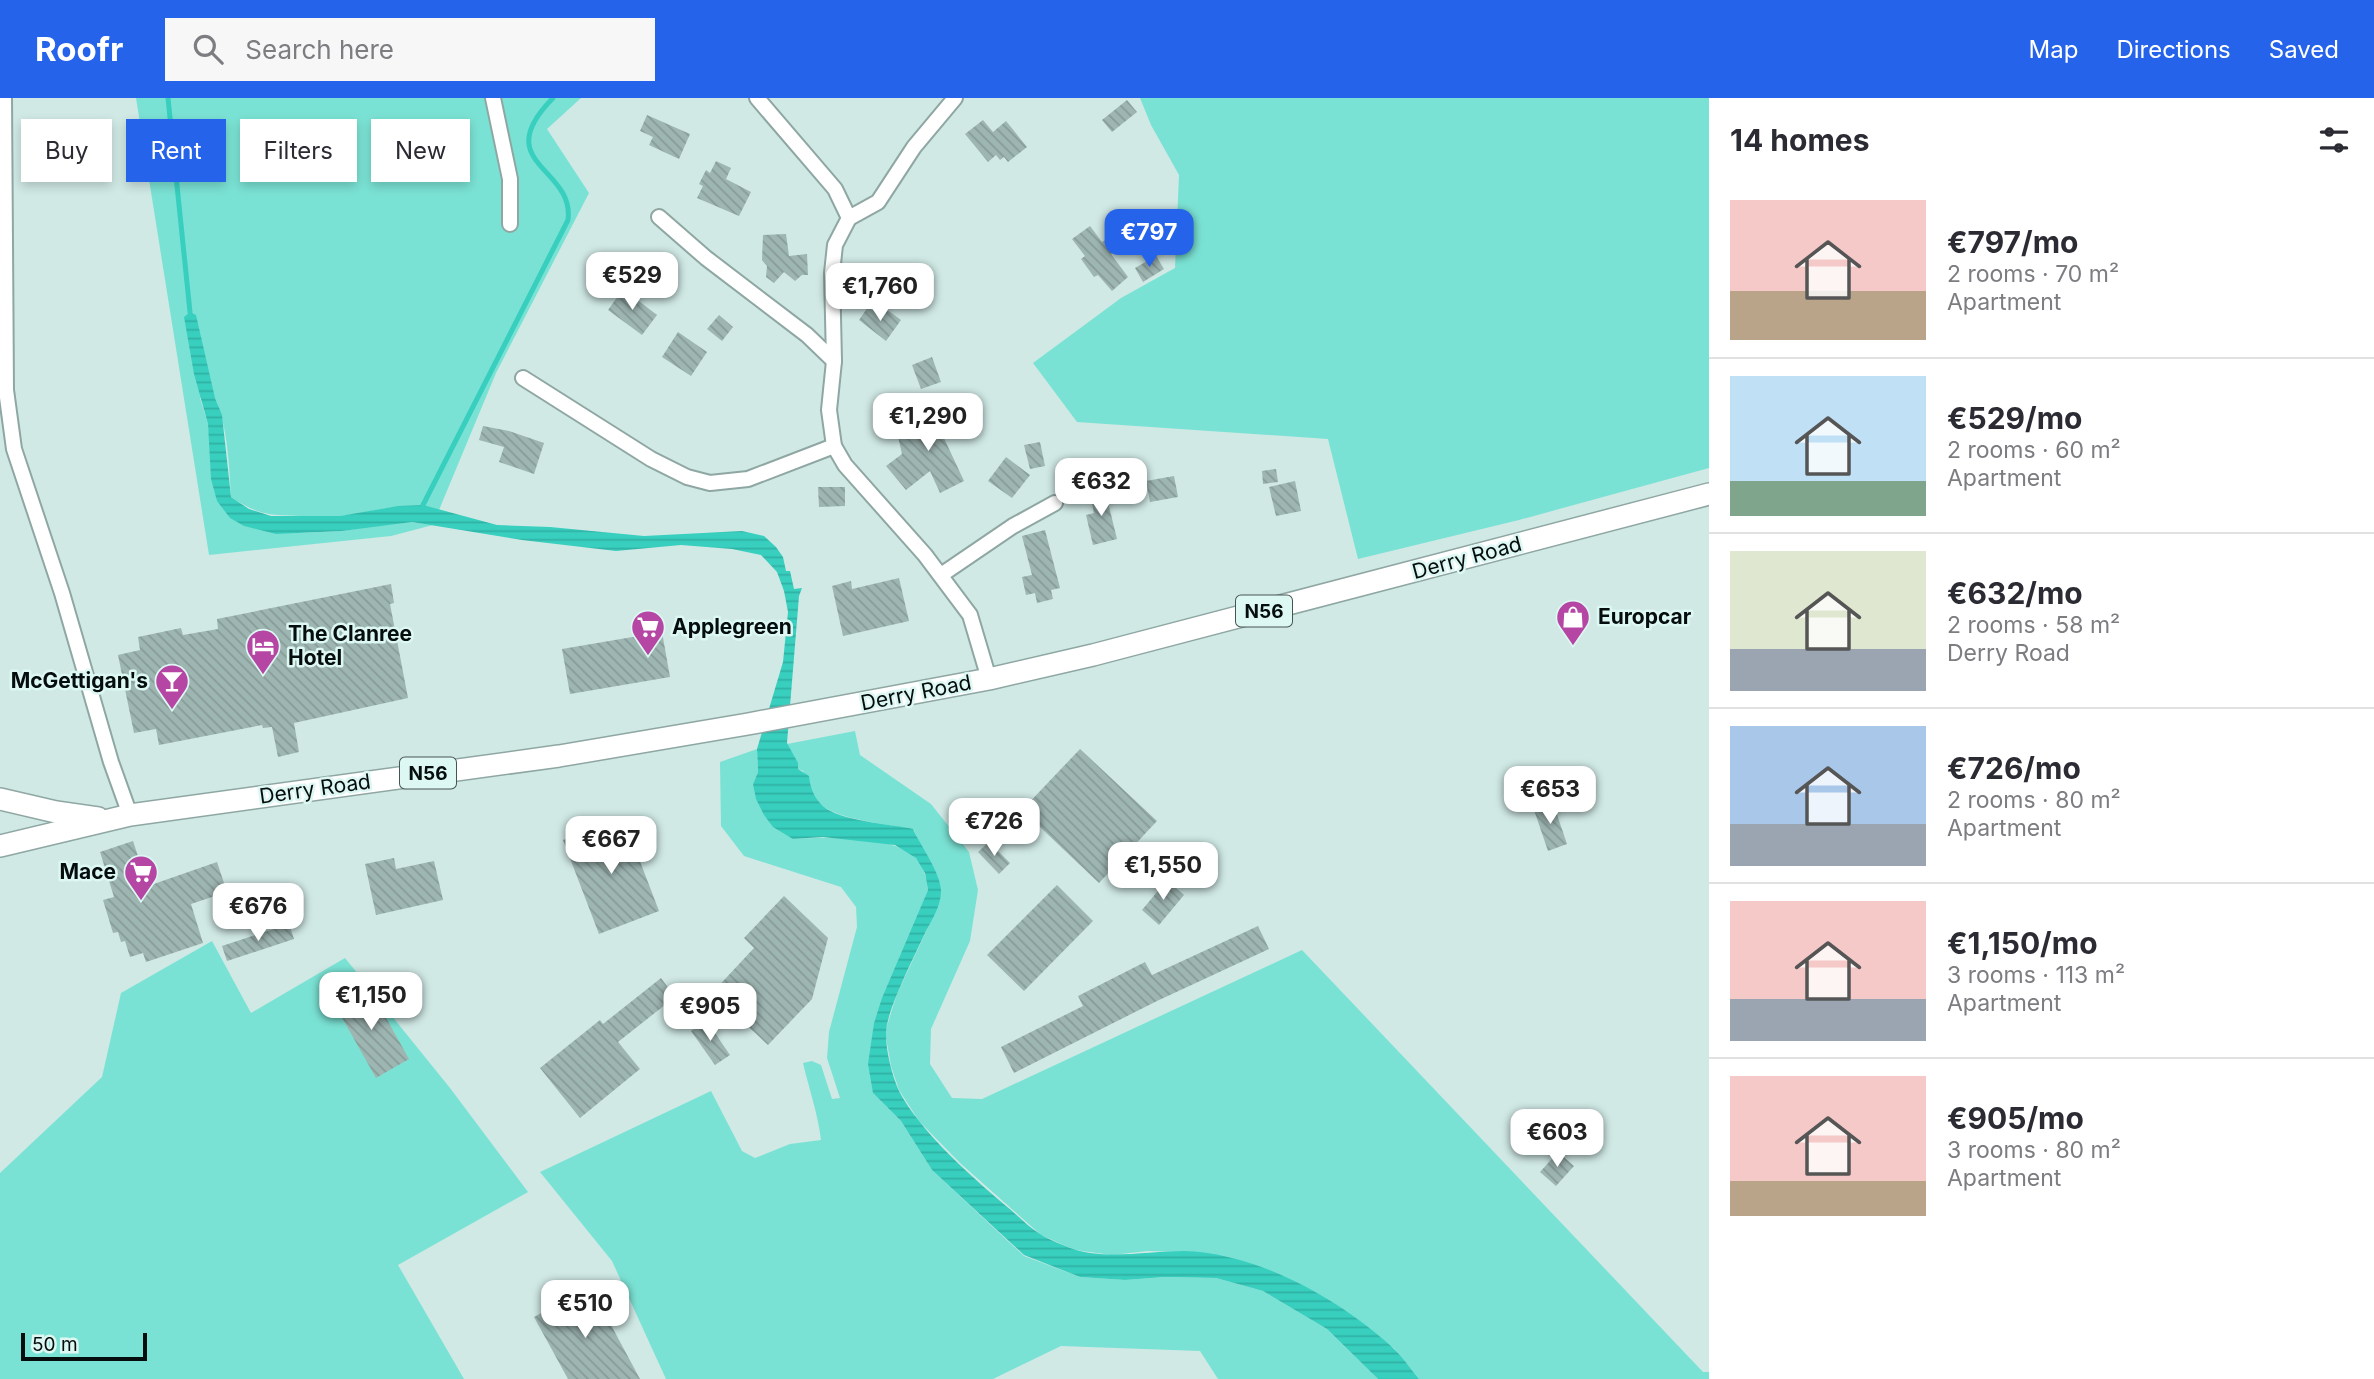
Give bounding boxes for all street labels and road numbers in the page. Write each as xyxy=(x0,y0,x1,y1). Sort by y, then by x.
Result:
street label: Derry Road xyxy=(1409,531,1524,584)
road number: N56 xyxy=(1236,596,1292,626)
street label: Derry Road xyxy=(858,670,973,715)
road number: N56 xyxy=(400,758,456,788)
street label: Derry Road xyxy=(258,768,372,809)

